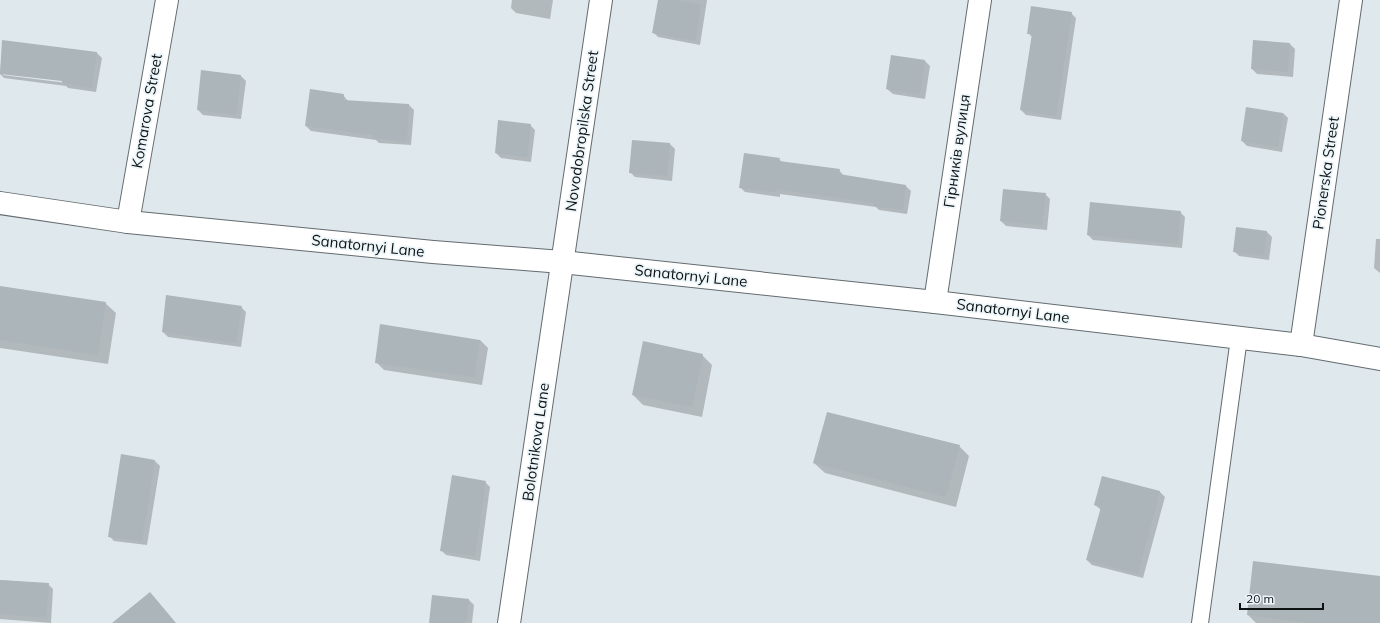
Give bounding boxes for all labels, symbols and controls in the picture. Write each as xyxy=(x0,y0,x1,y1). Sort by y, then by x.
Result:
street label: Novodobropilska Street xyxy=(561,49,602,213)
street label: Komarova Street xyxy=(127,52,166,170)
street label: Гірників вулиця xyxy=(939,93,974,209)
street label: Pionerska Street xyxy=(1308,115,1343,231)
street label: Sanatornyi Lane xyxy=(311,230,426,261)
street label: Sanatornyi Lane xyxy=(634,260,749,291)
street label: Sanatornyi Lane xyxy=(956,294,1071,327)
street label: Bolotnikova Lane xyxy=(518,382,553,502)
scale bar xyxy=(1240,585,1323,611)
text: 20 m xyxy=(1246,591,1274,606)

